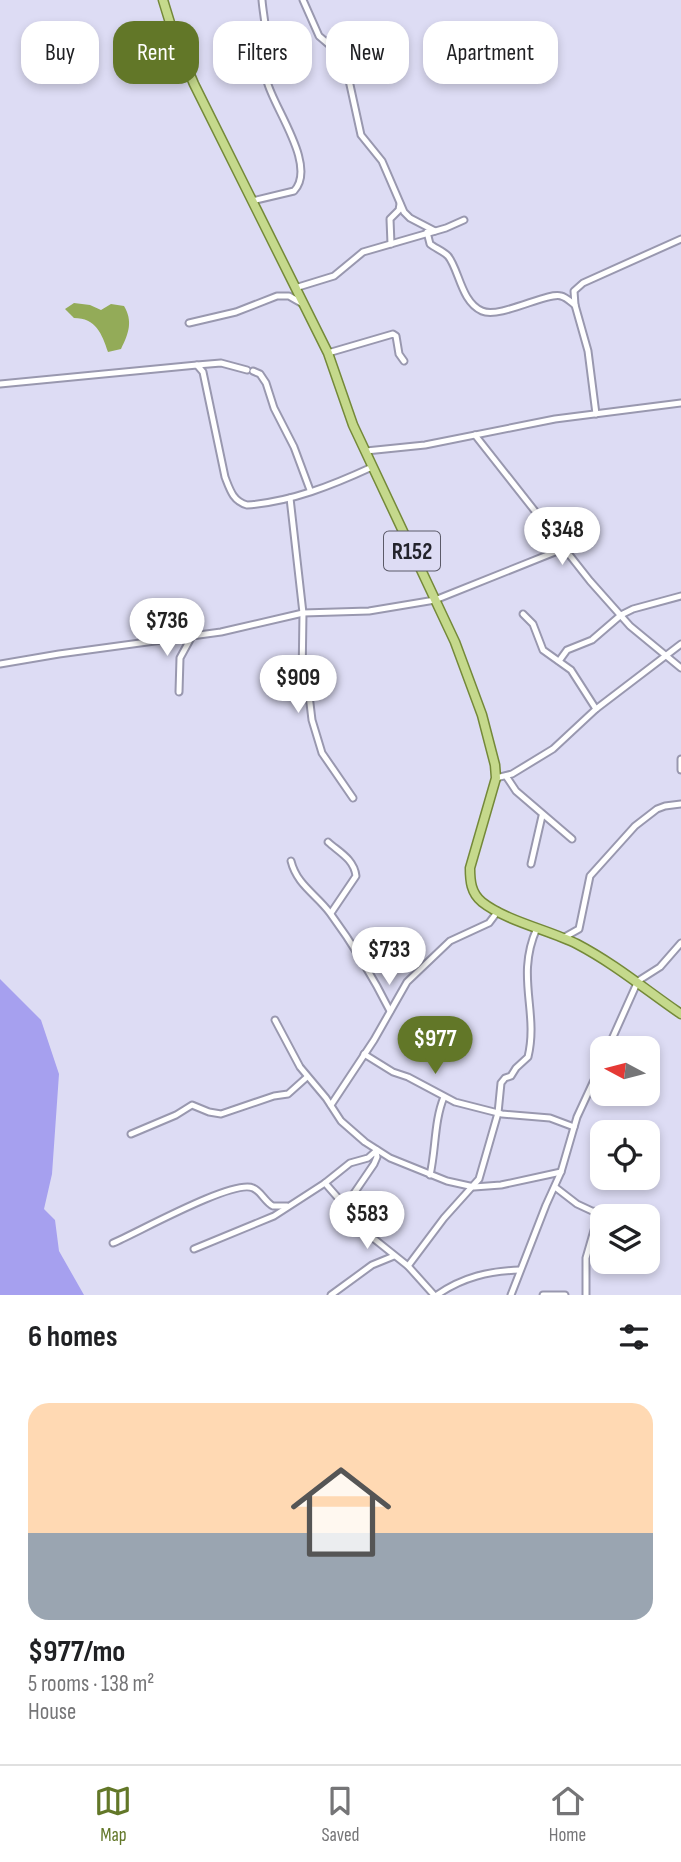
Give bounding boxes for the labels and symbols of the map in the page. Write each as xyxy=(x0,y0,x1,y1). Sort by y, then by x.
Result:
pin: $348 xyxy=(521,508,603,567)
road number: R152 xyxy=(384,531,440,570)
pin: $736 xyxy=(126,598,208,658)
pin: $909 xyxy=(257,656,339,715)
pin: $733 xyxy=(348,928,430,987)
pin: $977 xyxy=(394,1016,476,1076)
north arrow xyxy=(590,1036,660,1106)
pin: $583 xyxy=(326,1192,408,1251)

